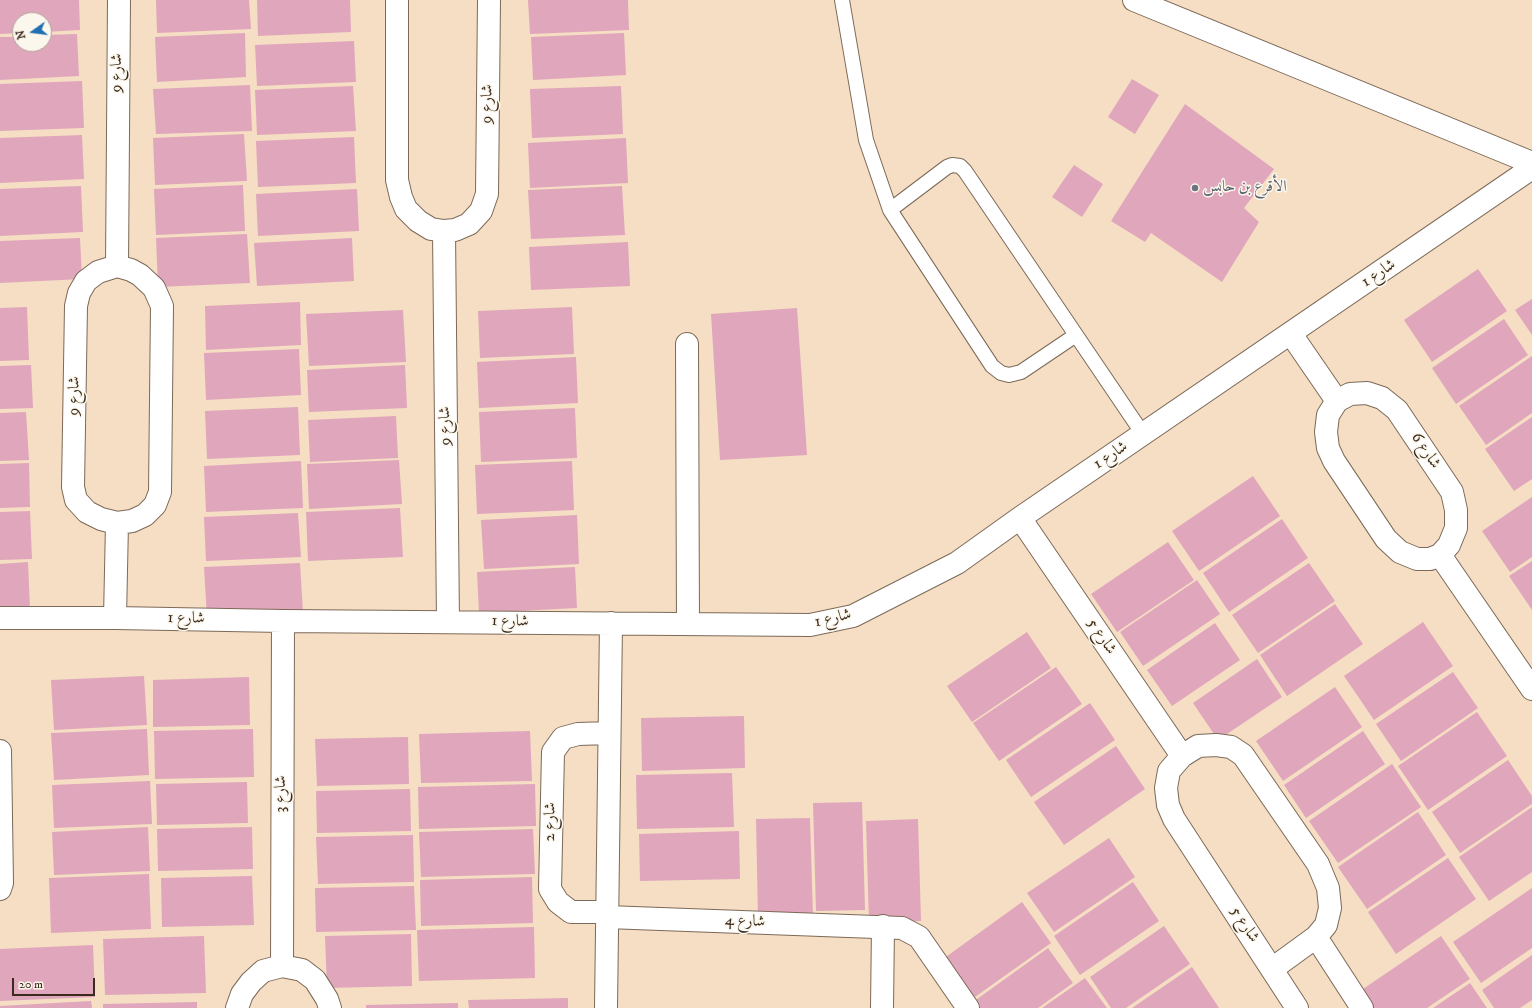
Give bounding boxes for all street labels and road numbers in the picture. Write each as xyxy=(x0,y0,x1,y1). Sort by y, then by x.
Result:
street label: شارع 9 xyxy=(108,53,128,93)
street label: شارع 9 xyxy=(478,84,498,124)
street label: شارع 1 xyxy=(1358,256,1400,292)
street label: شارع 9 xyxy=(65,376,85,416)
street label: شارع 9 xyxy=(436,406,456,446)
street label: شارع 6 xyxy=(1406,429,1444,473)
street label: شارع 1 xyxy=(1090,438,1132,474)
street label: شارع 1 xyxy=(813,605,853,633)
street label: شارع 1 xyxy=(167,609,205,629)
street label: شارع 1 xyxy=(491,612,529,632)
street label: شارع 5 xyxy=(1082,615,1120,659)
street label: شارع 3 xyxy=(272,775,292,813)
street label: شارع 2 xyxy=(541,802,561,842)
street label: شارع 5 xyxy=(1225,903,1263,947)
street label: شارع 4 xyxy=(724,912,766,932)

